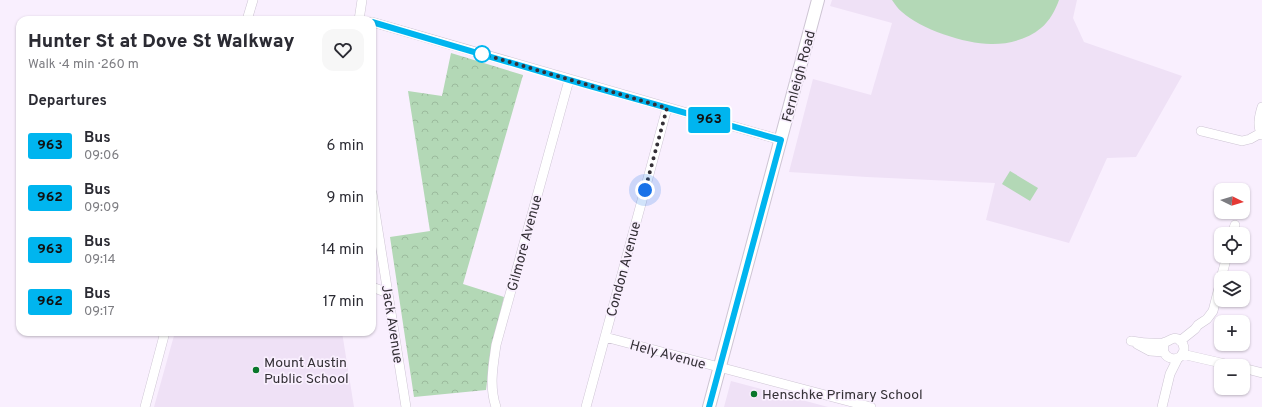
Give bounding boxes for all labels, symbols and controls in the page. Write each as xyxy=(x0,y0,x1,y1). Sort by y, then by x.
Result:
button: heart xyxy=(322,29,364,71)
street label: Fernleigh Road xyxy=(779,29,820,124)
text: Hunter St at Dove St Walkway xyxy=(28,30,294,54)
unlabelled marker xyxy=(473,45,491,63)
text: Walk · 4 min · 260 m xyxy=(28,57,139,73)
text: Departures xyxy=(28,92,107,111)
line badge: 963 xyxy=(686,107,732,133)
text: 963 xyxy=(696,111,722,128)
text: Bus xyxy=(84,129,111,148)
text: 963 xyxy=(37,137,63,154)
text: 6 min xyxy=(327,137,364,156)
text: 09:06 xyxy=(84,148,119,164)
your location xyxy=(635,180,655,200)
text: Bus xyxy=(84,181,111,200)
north arrow xyxy=(1214,183,1250,219)
map controls xyxy=(1214,183,1250,395)
text: 962 xyxy=(37,189,63,206)
text: 9 min xyxy=(327,189,364,208)
street label: Gilmore Avenue xyxy=(504,193,546,293)
text: 09:09 xyxy=(84,200,119,216)
street label: Condon Avenue xyxy=(604,220,645,319)
button: locate xyxy=(1214,227,1250,263)
text: Bus xyxy=(84,233,111,252)
text: 963 xyxy=(37,241,63,258)
text: 14 min xyxy=(321,241,364,260)
text: 09:14 xyxy=(84,252,116,268)
button: layers xyxy=(1214,271,1250,307)
street label: Jack Avenue xyxy=(377,284,406,365)
text: Bus xyxy=(84,285,111,304)
text: 962 xyxy=(37,293,63,310)
text: 17 min xyxy=(323,293,364,312)
text: 09:17 xyxy=(84,304,115,320)
button: + xyxy=(1214,315,1250,351)
street label: Hely Avenue xyxy=(628,337,707,374)
place label: Mount Austin Public School xyxy=(264,355,349,388)
button: − xyxy=(1214,359,1250,395)
marker: Mount Austin Public School xyxy=(251,365,261,375)
place label: Henschke Primary School xyxy=(762,387,923,404)
marker: Henschke Primary School xyxy=(749,389,759,399)

